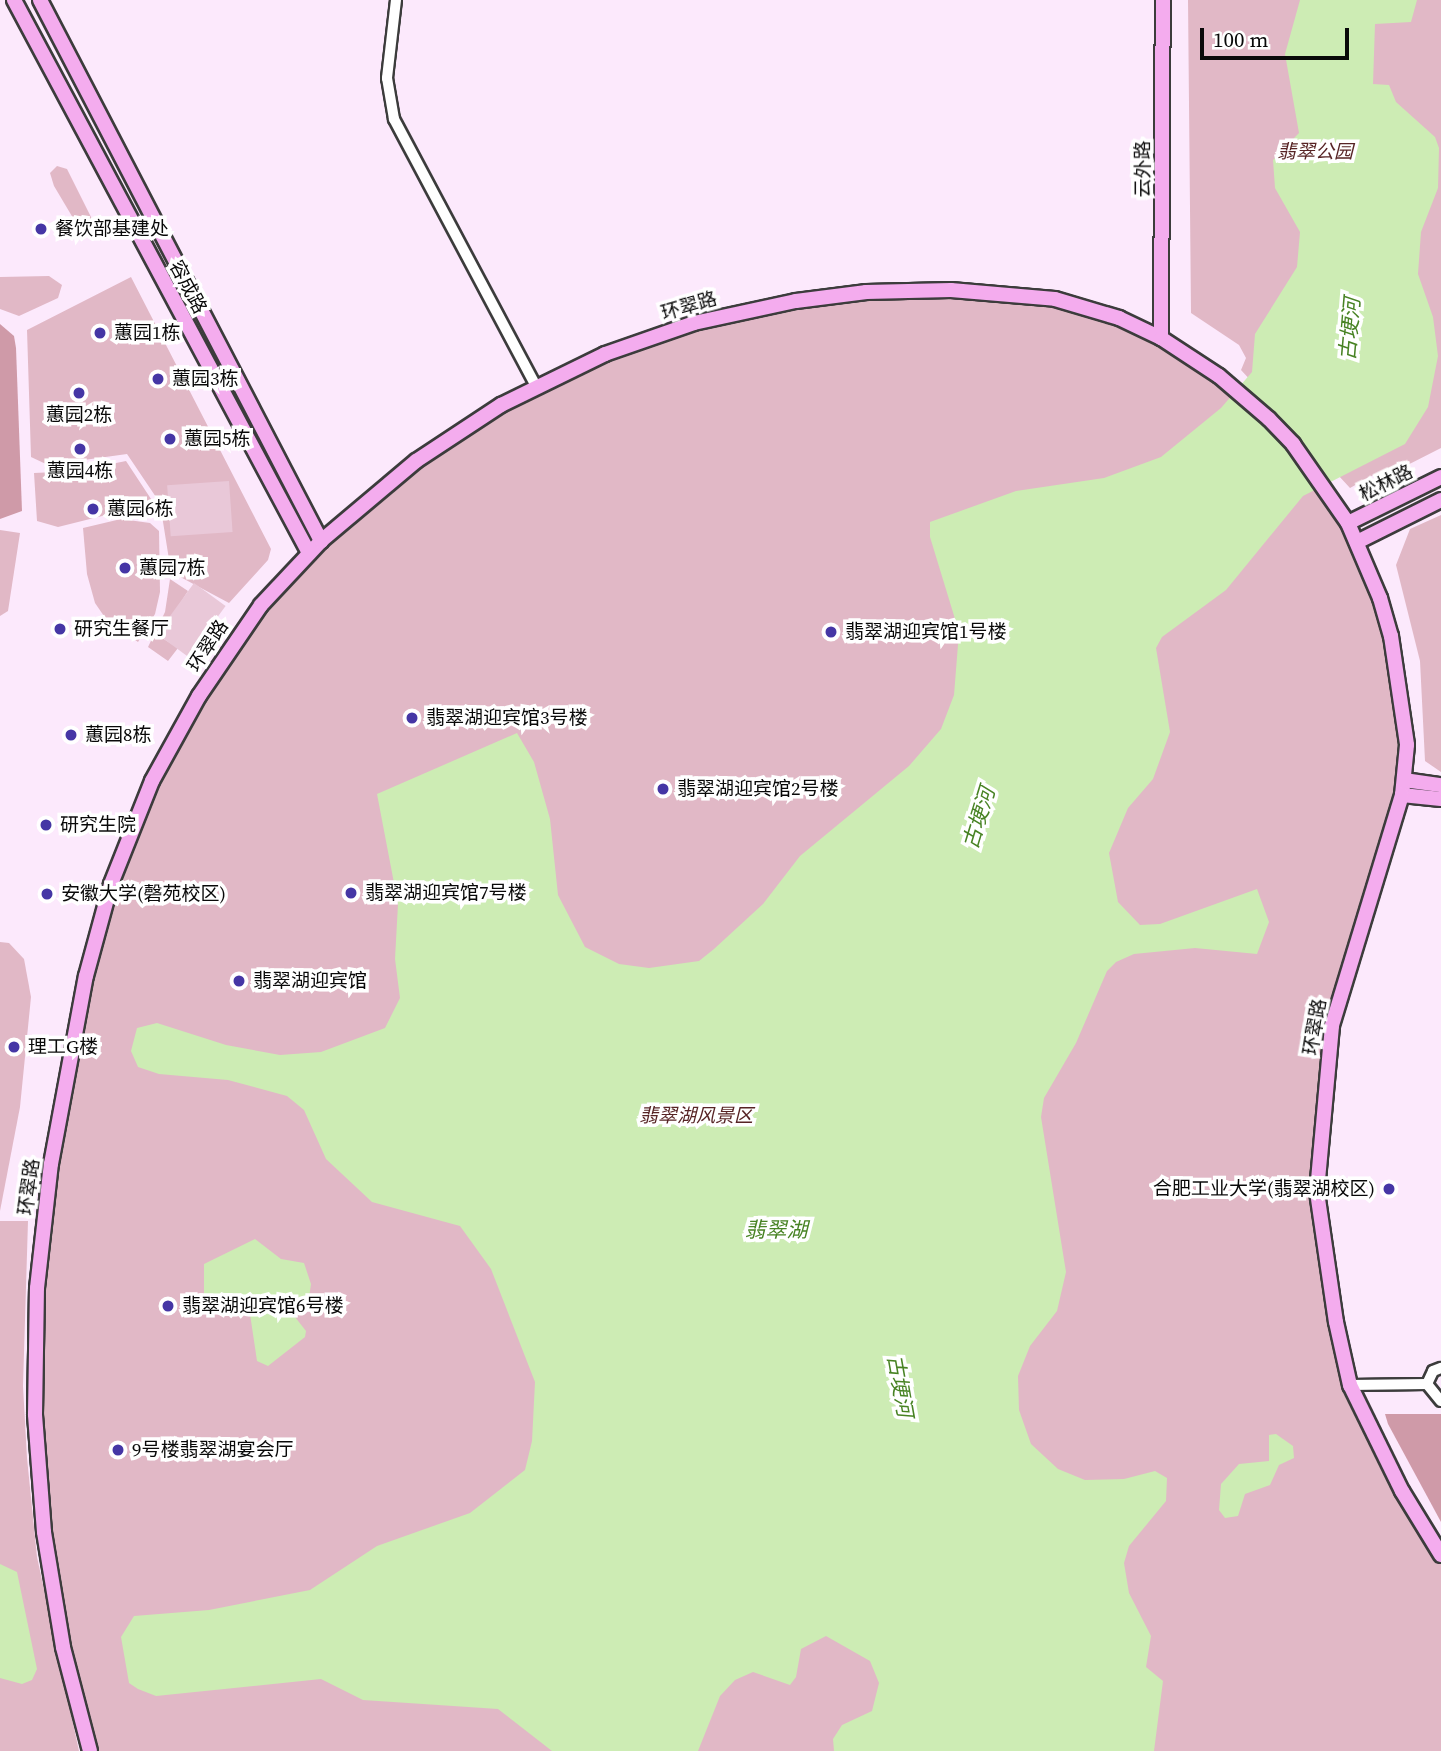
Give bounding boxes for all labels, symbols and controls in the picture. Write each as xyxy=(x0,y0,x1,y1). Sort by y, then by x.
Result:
scale bar xyxy=(1203,14,1352,58)
text: 100 m xyxy=(1213,25,1268,54)
street label: 云外路 xyxy=(1132,141,1154,197)
park label: 翡翠公园 xyxy=(1277,141,1353,163)
place label: 餐饮部基建处 xyxy=(55,218,169,240)
marker: 餐饮部基建处 xyxy=(33,221,49,237)
street label: 容成路 xyxy=(165,256,211,318)
street label: 环翠路 xyxy=(658,287,720,325)
water label: 古埂河 xyxy=(1335,297,1365,361)
place label: 蕙园1栋 xyxy=(114,322,180,344)
marker: 蕙园1栋 xyxy=(92,325,108,341)
place label: 蕙园3栋 xyxy=(172,368,238,390)
marker: 蕙园3栋 xyxy=(150,371,166,387)
marker: 蕙园2栋 xyxy=(71,385,87,401)
place label: 蕙园2栋 xyxy=(46,404,112,426)
place label: 蕙园5栋 xyxy=(184,428,250,450)
marker: 蕙园5栋 xyxy=(162,431,178,447)
marker: 蕙园4栋 xyxy=(72,441,88,457)
place label: 蕙园4栋 xyxy=(47,460,113,482)
street label: 松林路 xyxy=(1355,460,1417,506)
place label: 蕙园6栋 xyxy=(107,498,173,520)
marker: 蕙园6栋 xyxy=(85,501,101,517)
place label: 蕙园7栋 xyxy=(139,557,205,579)
marker: 蕙园7栋 xyxy=(117,560,133,576)
street label: 环翠路 xyxy=(183,616,233,676)
place label: 研究生餐厅 xyxy=(74,618,169,640)
marker: 研究生餐厅 xyxy=(52,621,68,637)
place label: 翡翠湖迎宾馆1号楼 xyxy=(845,621,1006,643)
marker: 翡翠湖迎宾馆1号楼 xyxy=(823,624,839,640)
place label: 翡翠湖迎宾馆3号楼 xyxy=(426,707,587,729)
marker: 翡翠湖迎宾馆3号楼 xyxy=(404,710,420,726)
place label: 蕙园8栋 xyxy=(85,724,151,746)
marker: 蕙园8栋 xyxy=(63,727,79,743)
place label: 翡翠湖迎宾馆2号楼 xyxy=(677,778,838,800)
marker: 翡翠湖迎宾馆2号楼 xyxy=(655,781,671,797)
water label: 古埂河 xyxy=(958,784,1000,852)
place label: 研究生院 xyxy=(60,814,136,836)
marker: 研究生院 xyxy=(38,817,54,833)
place label: 翡翠湖迎宾馆7号楼 xyxy=(365,882,526,904)
place label: 安徽大学(磬苑校区) xyxy=(61,883,226,905)
marker: 翡翠湖迎宾馆7号楼 xyxy=(343,885,359,901)
marker: 安徽大学(磬苑校区) xyxy=(39,886,55,902)
place label: 翡翠湖迎宾馆 xyxy=(253,970,367,992)
marker: 翡翠湖迎宾馆 xyxy=(231,973,247,989)
street label: 环翠路 xyxy=(1299,997,1331,1057)
place label: 理工G楼 xyxy=(28,1036,98,1058)
marker: 理工G楼 xyxy=(6,1039,22,1055)
park label: 翡翠湖风景区 xyxy=(639,1105,753,1127)
street label: 环翠路 xyxy=(14,1157,44,1217)
place label: 合肥工业大学(翡翠湖校区) xyxy=(1153,1178,1375,1200)
marker: 合肥工业大学(翡翠湖校区) xyxy=(1381,1181,1397,1197)
water label: 翡翠湖 xyxy=(745,1217,807,1243)
place label: 翡翠湖迎宾馆6号楼 xyxy=(182,1295,343,1317)
marker: 翡翠湖迎宾馆6号楼 xyxy=(160,1298,176,1314)
water label: 古埂河 xyxy=(882,1353,918,1419)
place label: 9号楼翡翠湖宴会厅 xyxy=(132,1439,293,1461)
marker: 9号楼翡翠湖宴会厅 xyxy=(110,1442,126,1458)

